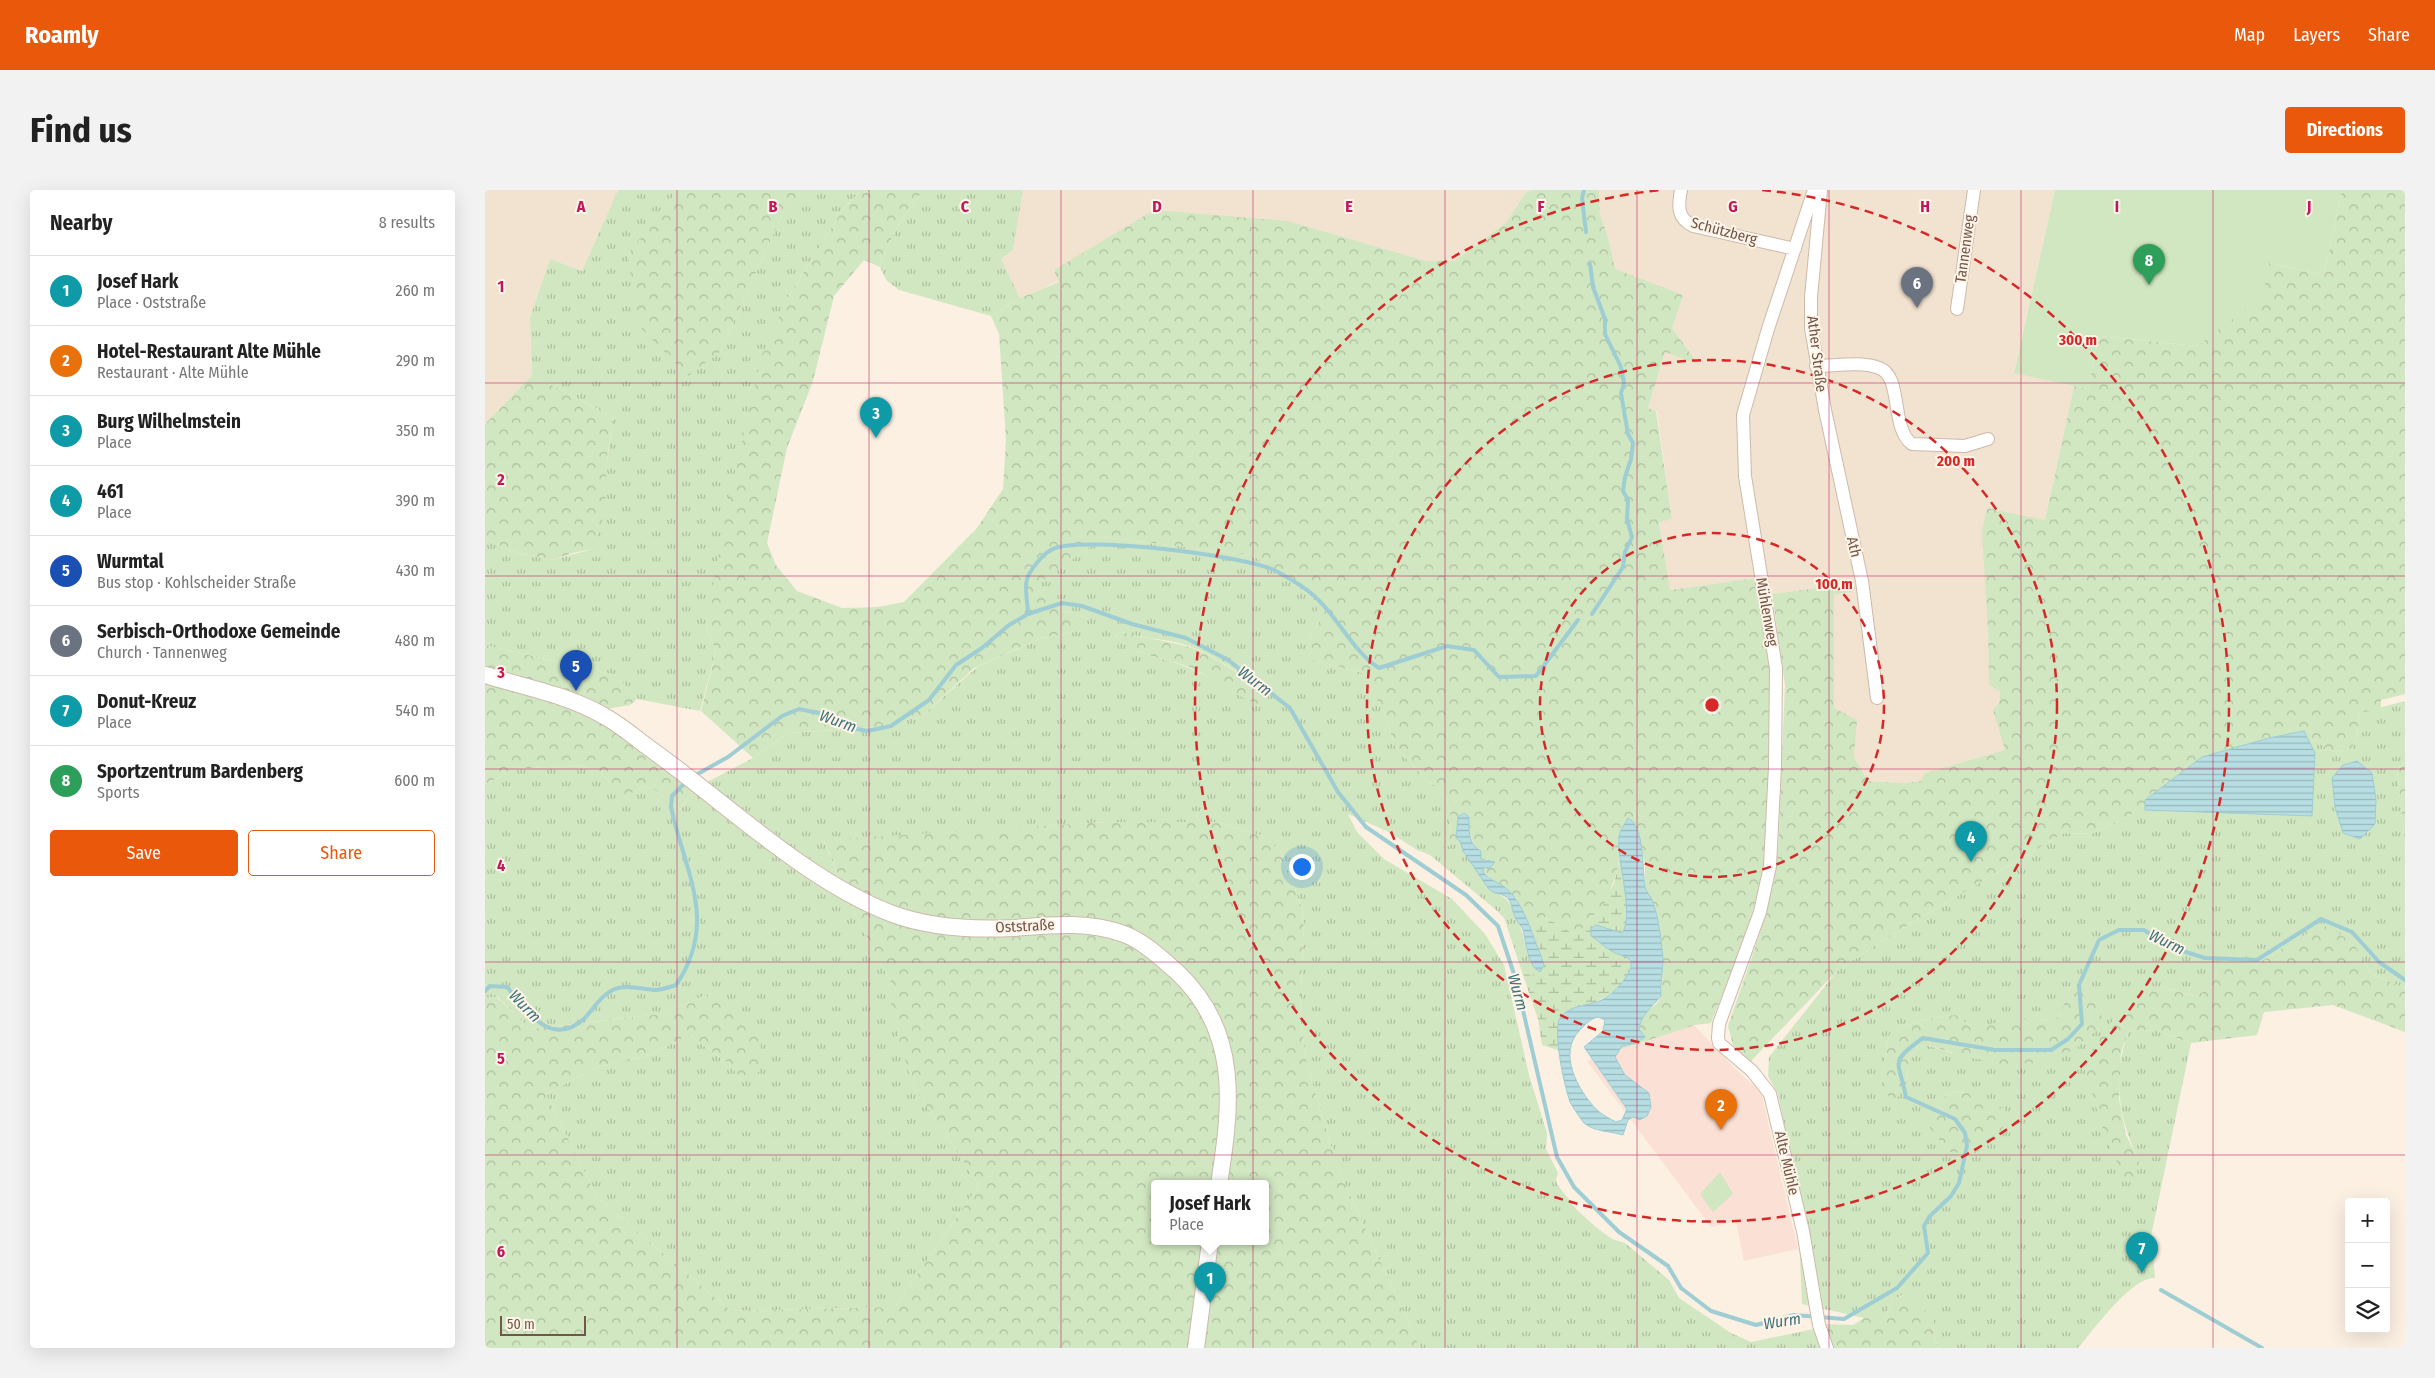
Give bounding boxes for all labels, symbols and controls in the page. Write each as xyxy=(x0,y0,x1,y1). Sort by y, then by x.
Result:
text: Roamly xyxy=(25,21,99,49)
text: Map xyxy=(2234,24,2265,46)
text: Layers xyxy=(2293,24,2340,46)
text: Share xyxy=(2368,24,2410,46)
button: Directions xyxy=(2285,107,2405,153)
text: Find us xyxy=(30,109,132,151)
text: A xyxy=(576,197,586,216)
text: B xyxy=(769,197,778,216)
text: C xyxy=(961,197,970,216)
text: D xyxy=(1152,197,1162,216)
text: E xyxy=(1345,197,1353,216)
text: F xyxy=(1537,197,1545,216)
text: G xyxy=(1728,197,1738,216)
text: H xyxy=(1920,197,1930,216)
text: I xyxy=(2115,197,2119,216)
text: J xyxy=(2306,197,2311,216)
text: Nearby xyxy=(50,210,112,236)
text: 8 results xyxy=(379,213,435,232)
street label: Schützberg xyxy=(1689,214,1759,248)
street label: Tannenweg xyxy=(1951,214,1979,284)
pin: 8 xyxy=(2133,244,2165,285)
pin: 6 xyxy=(1901,267,1933,308)
text: Josef Hark xyxy=(97,270,178,293)
text: 1 xyxy=(498,277,504,296)
text: 1 xyxy=(63,281,69,300)
text: 260 m xyxy=(396,281,435,300)
text: Place · Oststraße xyxy=(97,293,206,312)
street label: Ather Straße xyxy=(1803,315,1831,393)
text: 300 m xyxy=(2058,331,2097,349)
text: Hotel-Restaurant Alte Mühle xyxy=(97,340,321,363)
text: 2 xyxy=(62,351,70,370)
text: 290 m xyxy=(396,351,435,370)
text: Restaurant · Alte Mühle xyxy=(97,363,249,382)
pin: 3 xyxy=(860,397,892,438)
text: Burg Wilhelmstein xyxy=(97,410,241,433)
text: 3 xyxy=(62,421,70,440)
text: 350 m xyxy=(396,421,435,440)
text: Place xyxy=(97,433,132,452)
text: 200 m xyxy=(1936,452,1975,470)
text: 2 xyxy=(496,470,505,489)
text: 461 xyxy=(97,480,124,503)
text: 4 xyxy=(62,491,70,510)
text: 390 m xyxy=(396,491,435,510)
text: Place xyxy=(97,503,132,522)
street label: Ath xyxy=(1843,535,1865,559)
text: Wurmtal xyxy=(97,550,164,573)
text: 5 xyxy=(62,561,70,580)
text: 430 m xyxy=(396,561,435,580)
text: Bus stop · Kohlscheider Straße xyxy=(97,573,296,592)
text: 100 m xyxy=(1815,575,1853,593)
street label: Mühlenweg xyxy=(1752,576,1782,648)
text: Serbisch-Orthodoxe Gemeinde xyxy=(97,620,340,643)
text: 6 xyxy=(62,631,70,650)
text: 480 m xyxy=(395,631,435,650)
text: Church · Tannenweg xyxy=(97,643,227,662)
pin: 5 xyxy=(560,650,592,691)
water label: Wurm xyxy=(1234,662,1276,700)
text: 3 xyxy=(496,663,505,682)
text: Donut-Kreuz xyxy=(97,690,196,713)
centre of rings xyxy=(1703,696,1721,714)
text: 7 xyxy=(63,701,69,720)
text: 540 m xyxy=(396,701,435,720)
water label: Wurm xyxy=(817,706,859,736)
text: Place xyxy=(97,713,132,732)
text: Sportzentrum Bardenberg xyxy=(97,760,303,783)
text: 8 xyxy=(62,771,70,790)
text: 600 m xyxy=(394,771,435,790)
text: Sports xyxy=(97,783,140,802)
pin: 4 xyxy=(1955,821,1987,862)
button: Save xyxy=(50,830,238,876)
button: Share xyxy=(248,830,435,876)
your location xyxy=(1289,854,1315,880)
text: 4 xyxy=(497,856,505,875)
street label: Oststraße xyxy=(995,915,1055,937)
water label: Wurm xyxy=(2146,925,2188,959)
water label: Wurm xyxy=(1504,971,1532,1013)
water label: Wurm xyxy=(505,986,545,1026)
text: 5 xyxy=(497,1049,505,1068)
pin: 2 xyxy=(1705,1089,1737,1130)
street label: Alte Mühle xyxy=(1771,1129,1803,1197)
popup xyxy=(1151,1180,1269,1245)
text: Josef Hark xyxy=(1169,1192,1251,1215)
map controls xyxy=(2345,1198,2390,1333)
button: + xyxy=(2345,1198,2390,1243)
text: Place xyxy=(1169,1215,1204,1234)
pin: 7 xyxy=(2126,1232,2158,1273)
text: 6 xyxy=(497,1242,505,1261)
button: − xyxy=(2345,1243,2390,1288)
pin: 1 xyxy=(1194,1262,1226,1303)
button: layers xyxy=(2345,1288,2390,1333)
water label: Wurm xyxy=(1762,1309,1802,1333)
scale bar xyxy=(500,1313,586,1336)
text: 50 m xyxy=(507,1316,535,1333)

